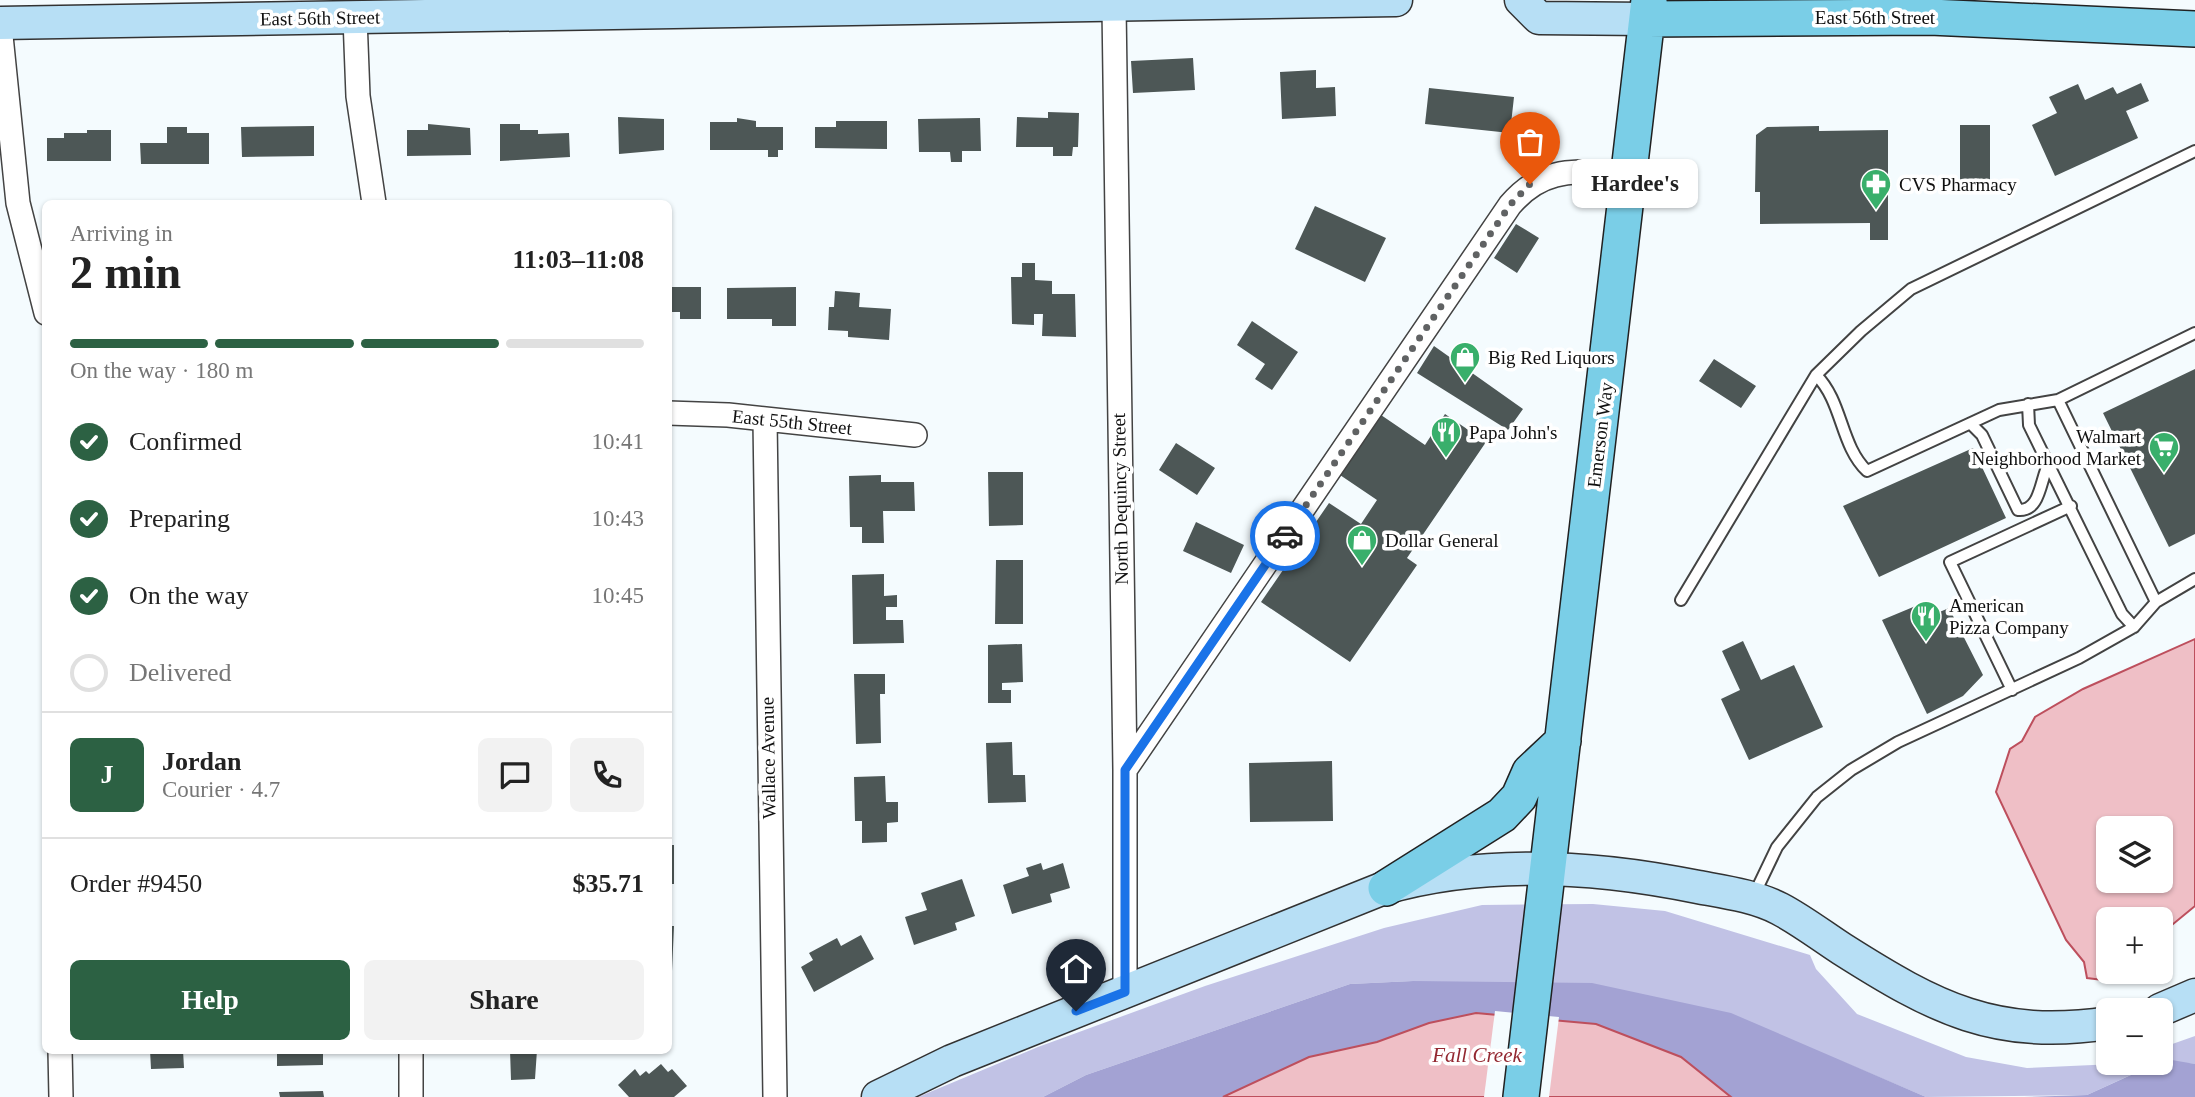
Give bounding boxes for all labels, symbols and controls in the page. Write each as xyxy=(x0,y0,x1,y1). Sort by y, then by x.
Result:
street label: East 56th Street xyxy=(260,6,381,30)
street label: East 56th Street xyxy=(1815,7,1936,28)
pin xyxy=(1500,112,1560,184)
icon: bag xyxy=(1511,123,1549,161)
callout: Hardee's xyxy=(1572,160,1698,208)
pharmacy icon: CVS Pharmacy xyxy=(1859,167,1893,211)
text: Hardee's xyxy=(1591,171,1679,196)
place label: CVS Pharmacy xyxy=(1899,174,2017,195)
text: Arriving in xyxy=(70,221,173,246)
text: 11:03–11:08 xyxy=(513,245,644,274)
text: 2 min xyxy=(70,247,181,298)
shop icon: Big Red Liquors xyxy=(1448,340,1482,384)
place label: Big Red Liquors xyxy=(1488,347,1615,368)
text: On the way · 180 m xyxy=(70,358,253,383)
street label: Emerson Way xyxy=(1583,380,1617,489)
street label: East 55th Street xyxy=(731,405,854,439)
street label: North Dequincy Street xyxy=(1108,412,1132,585)
restaurant icon: Papa John's xyxy=(1429,415,1463,459)
place label: Papa John's xyxy=(1469,422,1557,443)
icon: check xyxy=(70,423,108,461)
place label: Walmart Neighborhood Market xyxy=(1972,426,2142,469)
text: Confirmed xyxy=(129,427,242,456)
text: 10:41 xyxy=(592,429,644,454)
supermarket icon: Walmart Neighborhood Market xyxy=(2147,430,2181,474)
icon: check xyxy=(70,500,108,538)
courier xyxy=(1250,501,1320,571)
text: Preparing xyxy=(129,504,230,533)
text: 10:43 xyxy=(592,506,644,531)
icon: car xyxy=(1266,517,1304,555)
shop icon: Dollar General xyxy=(1345,523,1379,567)
place label: Dollar General xyxy=(1385,530,1498,551)
icon: check xyxy=(70,577,108,615)
text: On the way xyxy=(129,581,249,610)
text: 10:45 xyxy=(592,583,644,608)
place label: American Pizza Company xyxy=(1949,595,2069,638)
restaurant icon: American Pizza Company xyxy=(1909,599,1943,643)
text: Delivered xyxy=(129,658,232,687)
street label: Wallace Avenue xyxy=(756,697,780,819)
button: chat xyxy=(478,738,552,812)
button: phone xyxy=(570,738,644,812)
text: Jordan xyxy=(162,747,241,776)
text: J xyxy=(101,760,114,789)
text: Courier · 4.7 xyxy=(162,777,280,802)
map controls xyxy=(2096,816,2173,1075)
button: layers xyxy=(2096,816,2173,893)
text: Order #9450 xyxy=(70,869,202,898)
text: $35.71 xyxy=(573,869,644,898)
button: + xyxy=(2096,907,2173,984)
pin xyxy=(1046,939,1106,1011)
icon: home xyxy=(1057,950,1095,988)
button: Help xyxy=(70,960,350,1040)
button: Share xyxy=(364,960,644,1040)
button: − xyxy=(2096,998,2173,1075)
water label: Fall Creek xyxy=(1431,1043,1522,1067)

